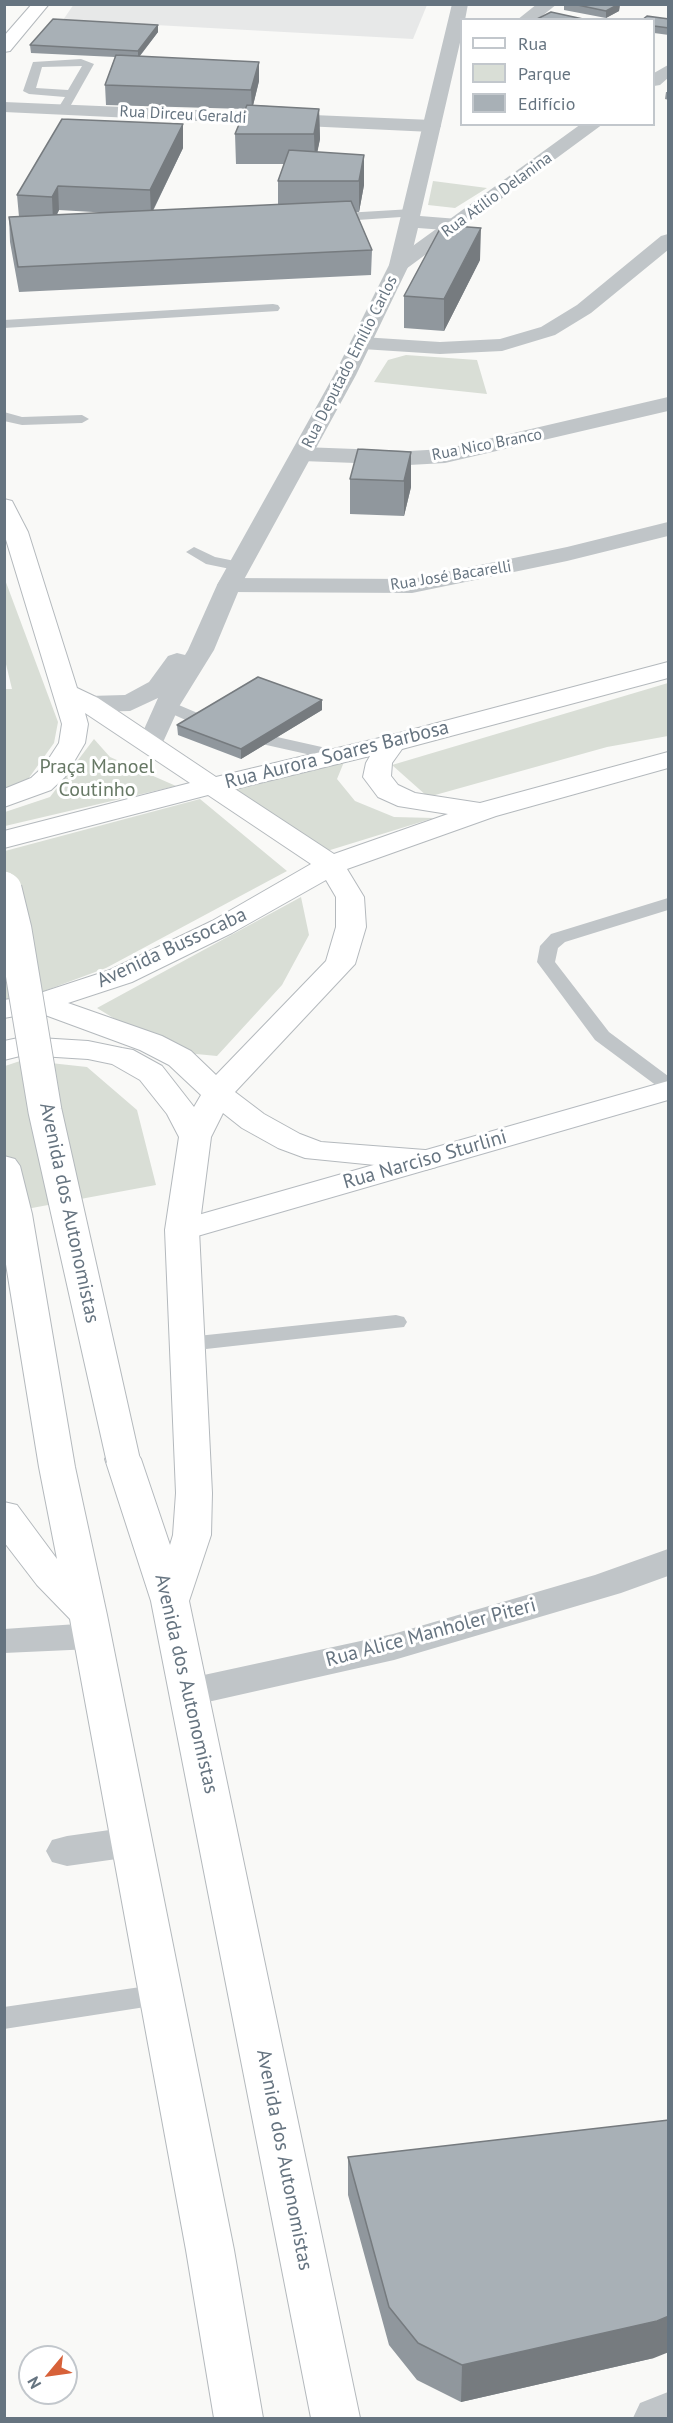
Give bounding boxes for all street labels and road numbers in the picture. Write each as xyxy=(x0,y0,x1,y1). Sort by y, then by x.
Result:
street label: Rua Dirceu Geraldi xyxy=(119,102,247,128)
street label: Rua Atílio Delanina xyxy=(438,149,556,241)
street label: Rua Deputado Emílio Carlos xyxy=(298,273,402,451)
street label: Rua Nico Branco xyxy=(430,425,544,465)
street label: Rua José Bacarelli xyxy=(389,557,513,595)
street label: Rua Aurora Soares Barbosa xyxy=(222,716,452,794)
street label: Avenida Bussocaba xyxy=(93,903,251,993)
street label: Avenida dos Autonomistas xyxy=(34,1101,104,1325)
street label: Rua Narciso Sturlini xyxy=(340,1125,510,1195)
street label: Avenida dos Autonomistas xyxy=(149,1572,223,1796)
street label: Rua Alice Manholer Piteri xyxy=(323,1593,539,1673)
street label: Avenida dos Autonomistas xyxy=(251,2047,317,2273)

